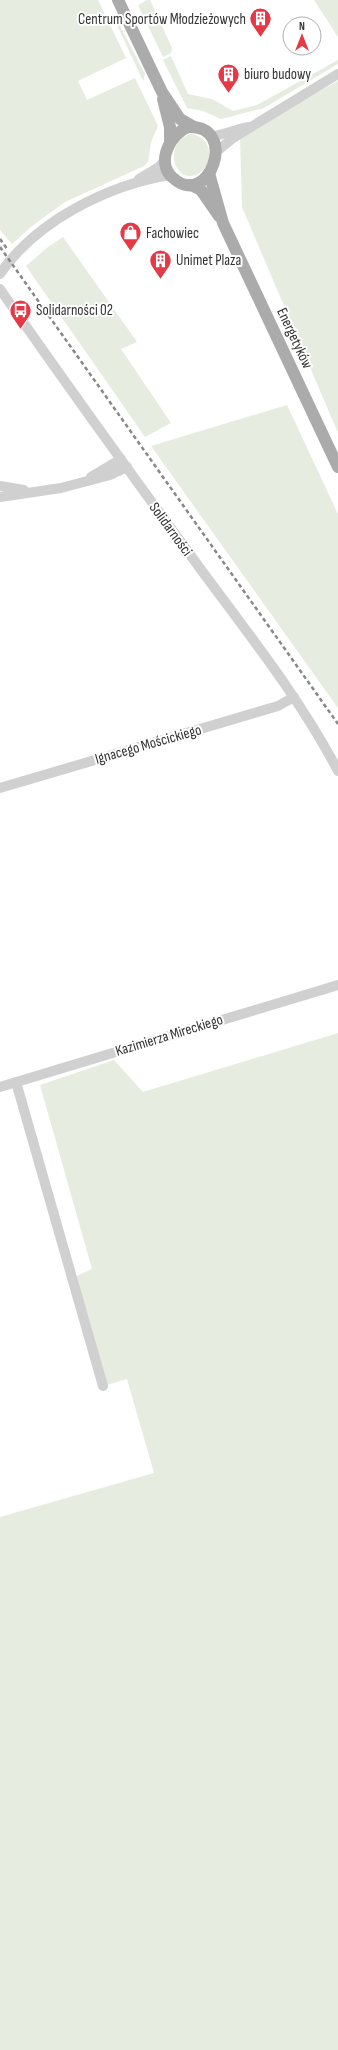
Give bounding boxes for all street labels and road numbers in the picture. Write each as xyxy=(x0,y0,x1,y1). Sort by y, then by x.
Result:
street label: Energetyków xyxy=(272,305,317,372)
street label: Solidarności xyxy=(145,499,197,560)
street label: Ignacego Mościckiego xyxy=(93,720,203,769)
street label: Kazimierza Mireckiego xyxy=(113,1010,225,1061)

